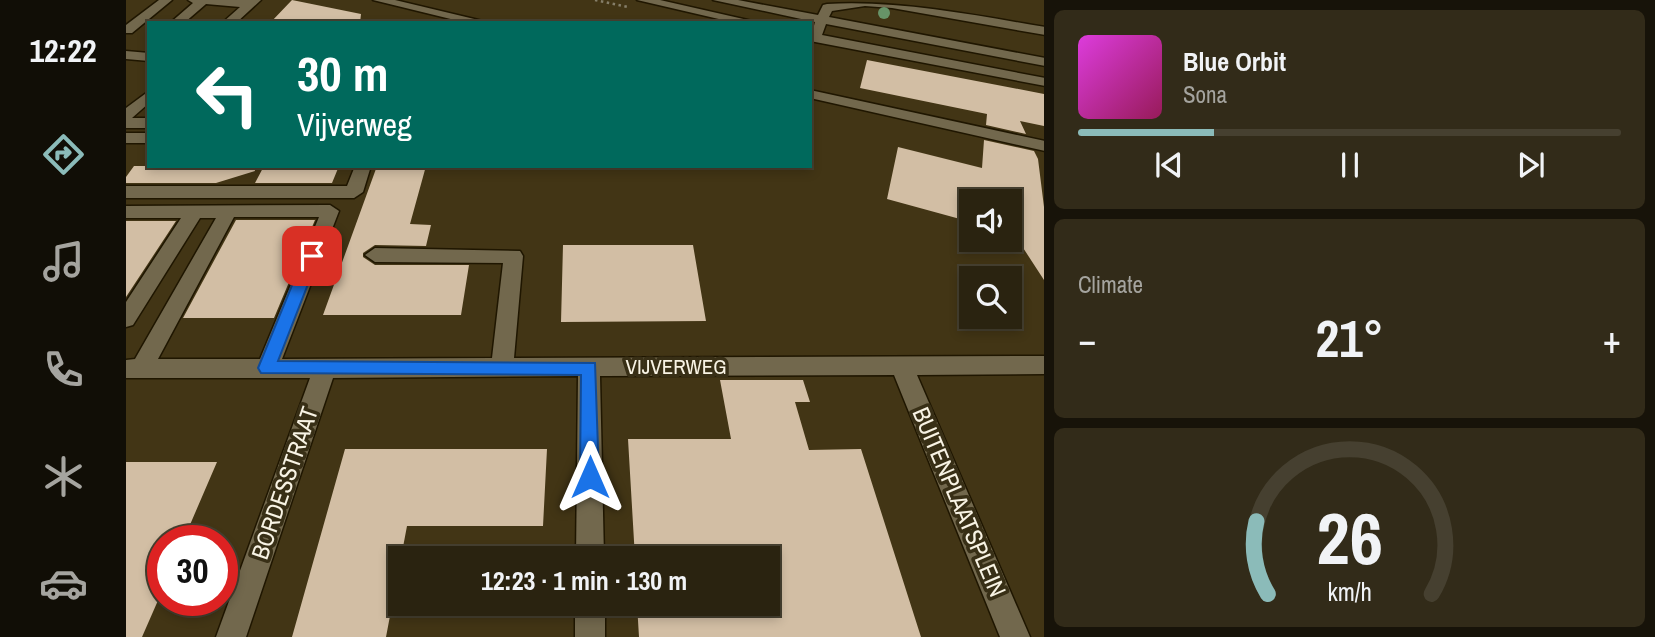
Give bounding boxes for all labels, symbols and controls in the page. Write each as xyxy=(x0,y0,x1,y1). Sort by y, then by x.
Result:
text: 12:22 xyxy=(29,29,97,72)
text: 30 m xyxy=(297,40,389,106)
text: Blue Orbit xyxy=(1183,44,1286,79)
icon: left xyxy=(182,49,273,140)
text: Sona xyxy=(1183,79,1227,110)
text: Vijverweg xyxy=(297,103,412,146)
icon: directions xyxy=(39,130,88,179)
icon: previous xyxy=(1150,146,1188,184)
icon: pause xyxy=(1331,146,1369,184)
icon: next xyxy=(1512,146,1550,184)
map controls xyxy=(959,189,1022,329)
button: sound xyxy=(959,189,1022,252)
pin xyxy=(282,226,342,286)
icon: music xyxy=(39,237,88,286)
icon: arrive xyxy=(293,237,331,275)
button: search xyxy=(959,266,1022,329)
text: Climate xyxy=(1078,269,1143,300)
text: 21° xyxy=(1315,303,1384,373)
text: − xyxy=(1078,314,1096,365)
text: + xyxy=(1603,314,1621,365)
icon: phone xyxy=(39,345,88,394)
street label: VIJVERWEG xyxy=(625,352,727,381)
street label: BORDESSTRAAT xyxy=(243,402,325,563)
street label: BUITENPLAATSPLEIN xyxy=(906,402,1014,601)
position arrow xyxy=(553,440,627,514)
icon: climate xyxy=(39,452,88,501)
text: 26 xyxy=(1316,489,1383,587)
speed limit sign: 30 xyxy=(147,525,238,616)
icon: car xyxy=(39,559,88,608)
text: 12:23 · 1 min · 130 m xyxy=(481,563,687,598)
text: km/h xyxy=(1327,574,1372,608)

